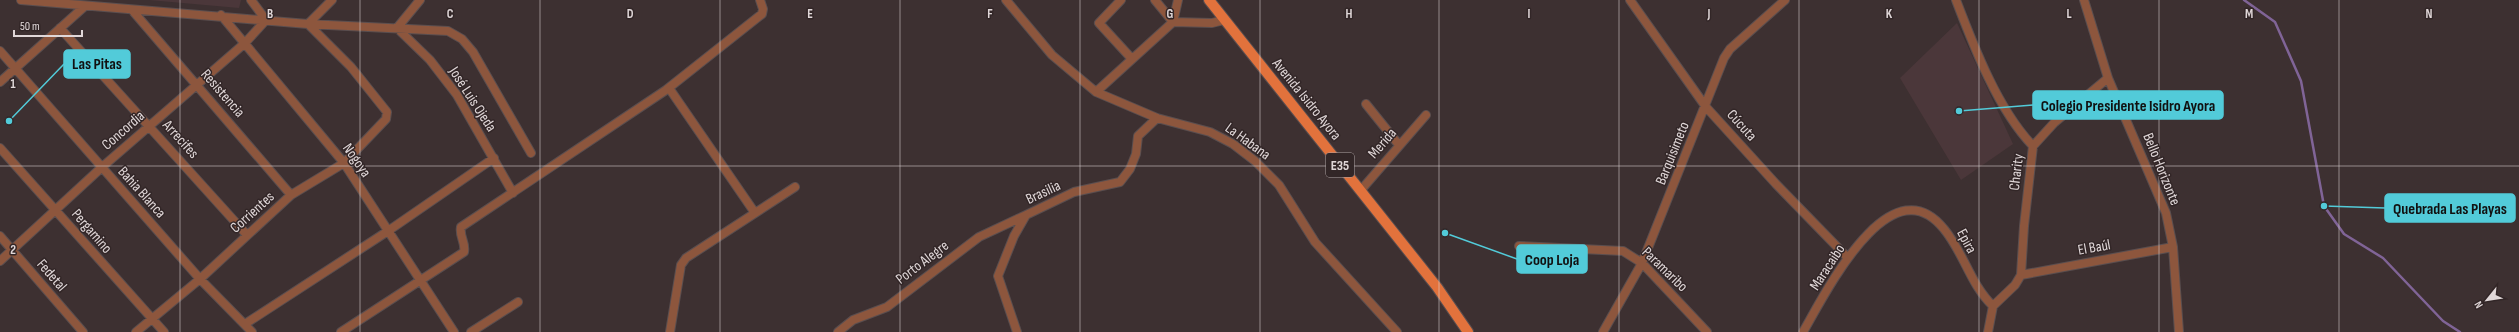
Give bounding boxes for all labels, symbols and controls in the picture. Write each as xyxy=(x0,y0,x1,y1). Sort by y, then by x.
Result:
text: B xyxy=(267,6,273,22)
text: C xyxy=(447,6,454,22)
text: D xyxy=(627,6,634,22)
text: E xyxy=(807,6,813,22)
text: F xyxy=(987,6,993,22)
text: G xyxy=(1167,6,1174,22)
text: H xyxy=(1346,6,1353,22)
text: I xyxy=(1528,6,1531,22)
text: J xyxy=(1707,6,1711,22)
text: K xyxy=(1886,6,1893,22)
text: L xyxy=(2066,6,2072,22)
text: M xyxy=(2245,6,2253,22)
text: N xyxy=(2426,6,2433,22)
scale bar xyxy=(14,12,82,38)
text: 50 m xyxy=(20,19,40,34)
callout: Las Pitas xyxy=(64,50,130,78)
street label: Avenida Isidro Ayora xyxy=(1267,54,1346,144)
text: Las Pitas xyxy=(72,55,122,74)
street label: José Luis Ojeda xyxy=(444,62,501,136)
street label: Resistencia xyxy=(196,65,249,122)
text: 1 xyxy=(10,76,16,92)
callout: Colegio Presidente Isidro Ayora xyxy=(2033,91,2223,119)
text: Colegio Presidente Isidro Ayora xyxy=(2041,97,2215,116)
street label: Concordia xyxy=(98,106,149,154)
street label: Cúcuta xyxy=(1723,106,1761,145)
street label: Arrecifes xyxy=(158,115,203,163)
street label: La Habana xyxy=(1221,119,1274,164)
street label: Barquisimeto xyxy=(1651,119,1694,188)
street label: Merida xyxy=(1364,124,1401,162)
street label: Bello Horizonte xyxy=(2138,130,2185,208)
street label: Nogoya xyxy=(338,140,375,181)
street label: Charity xyxy=(2005,152,2028,192)
road number: E35 xyxy=(1326,153,1354,177)
street label: Bahia Blanca xyxy=(113,163,170,222)
street label: Brasilia xyxy=(1023,176,1064,209)
street label: Corrientes xyxy=(226,188,278,237)
callout: Quebrada Las Playas xyxy=(2385,194,2515,222)
text: Quebrada Las Playas xyxy=(2393,200,2507,219)
street label: Pergamino xyxy=(67,205,116,258)
street label: Epira xyxy=(1952,226,1981,257)
street label: El Baúl xyxy=(2076,235,2112,260)
street label: Porto Alegre xyxy=(892,236,953,289)
street label: Maracaibo xyxy=(1805,241,1849,294)
text: 2 xyxy=(10,242,16,258)
street label: Paramaribo xyxy=(1638,243,1692,296)
callout: Coop Loja xyxy=(1517,245,1587,273)
text: Coop Loja xyxy=(1525,251,1579,270)
street label: Fedetal xyxy=(32,255,71,295)
north arrow xyxy=(2467,280,2507,320)
text: N xyxy=(2472,299,2486,311)

